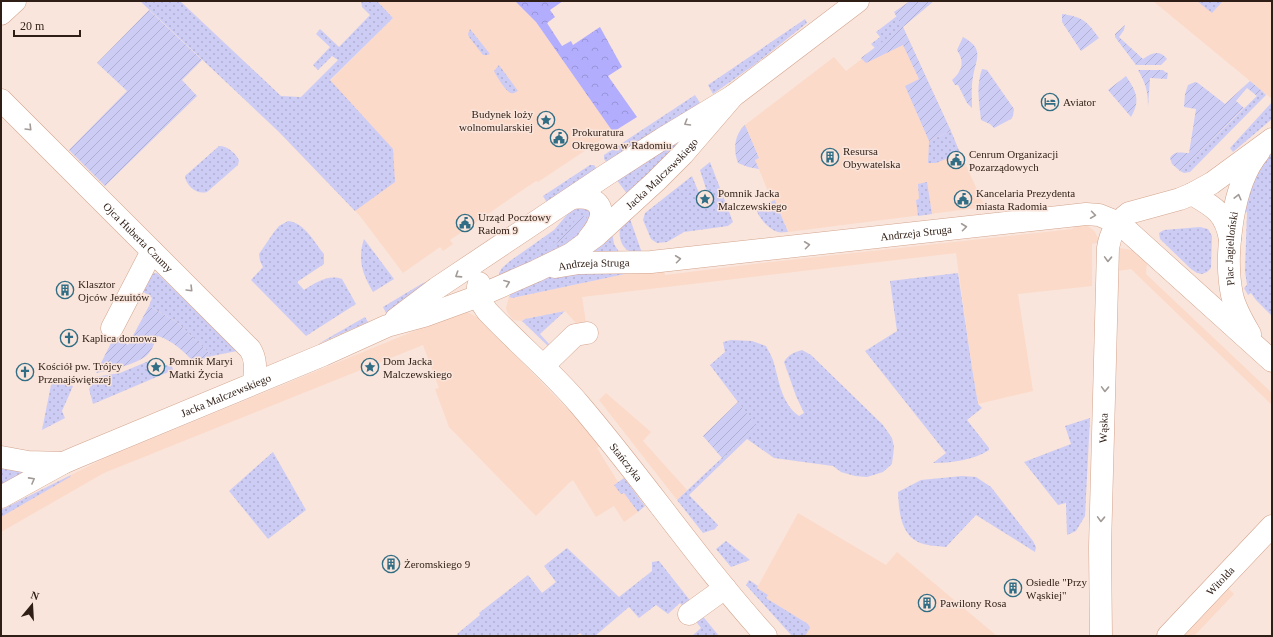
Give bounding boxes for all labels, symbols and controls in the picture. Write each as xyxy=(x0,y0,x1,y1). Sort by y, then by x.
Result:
scale bar xyxy=(14,12,80,38)
text: 20 m xyxy=(20,19,45,33)
hotel icon: Aviator xyxy=(1040,92,1060,112)
place label: Aviator xyxy=(1063,96,1096,108)
place label: Budynek loży wolnomularskiej xyxy=(459,108,533,133)
place icon: Budynek loży wolnomularskiej xyxy=(536,110,556,130)
one-way arrow xyxy=(684,119,691,126)
one-way arrow xyxy=(24,123,32,131)
place label: Prokuratura Okręgowa w Radomiu xyxy=(572,126,672,151)
public building icon: Prokuratura Okręgowa w Radomiu xyxy=(549,128,569,148)
street label: Jacka Malczewskiego xyxy=(623,135,700,212)
place label: Resursa Obywatelska xyxy=(843,145,901,170)
building icon: Resursa Obywatelska xyxy=(820,147,840,167)
place label: Cenrum Organizacji Pozarządowych xyxy=(969,148,1058,173)
public building icon: Cenrum Organizacji Pozarządowych xyxy=(946,150,966,170)
place label: Pomnik Jacka Malczewskiego xyxy=(718,187,788,212)
place label: Kancelaria Prezydenta miasta Radomia xyxy=(976,187,1075,212)
place icon: Pomnik Jacka Malczewskiego xyxy=(695,189,715,209)
public building icon: Kancelaria Prezydenta miasta Radomia xyxy=(953,189,973,209)
one-way arrow xyxy=(1234,194,1242,201)
street label: Ojca Huberta Czumy xyxy=(101,200,176,275)
one-way arrow xyxy=(1090,210,1097,219)
street label: Plac Jagielloński xyxy=(1223,210,1240,286)
place label: Urząd Pocztowy Radom 9 xyxy=(478,211,552,236)
public building icon: Urząd Pocztowy Radom 9 xyxy=(455,213,475,233)
street label: Andrzeja Struga xyxy=(880,223,953,243)
one-way arrow xyxy=(961,223,967,232)
one-way arrow xyxy=(804,241,810,250)
one-way arrow xyxy=(675,255,681,264)
street label: Andrzeja Struga xyxy=(557,256,630,272)
one-way arrow xyxy=(1104,256,1112,262)
one-way arrow xyxy=(455,270,462,278)
place label: Klasztor Ojców Jezuitów xyxy=(78,278,149,303)
building icon: Klasztor Ojców Jezuitów xyxy=(55,280,75,300)
one-way arrow xyxy=(504,280,511,288)
one-way arrow xyxy=(185,284,192,292)
church icon: Kaplica domowa xyxy=(59,328,79,348)
place label: Kaplica domowa xyxy=(82,332,157,344)
place label: Pomnik Maryi Matki Życia xyxy=(169,355,233,380)
place label: Dom Jacka Malczewskiego xyxy=(383,355,453,380)
place icon: Pomnik Maryi Matki Życia xyxy=(146,357,166,377)
place icon: Dom Jacka Malczewskiego xyxy=(360,357,380,377)
place label: Kościół pw. Trójcy Przenajświętszej xyxy=(38,360,122,385)
church icon: Kościół pw. Trójcy Przenajświętszej xyxy=(15,362,35,382)
street label: Jacka Malczewskiego xyxy=(179,371,273,419)
one-way arrow xyxy=(1100,386,1109,392)
street label: Wąska xyxy=(1097,413,1110,443)
street label: Stańczyka xyxy=(607,440,645,484)
one-way arrow xyxy=(28,478,35,485)
one-way arrow xyxy=(1097,516,1105,522)
building icon: Żeromskiego 9 xyxy=(381,554,401,574)
place label: Żeromskiego 9 xyxy=(404,558,471,570)
street label: Witolda xyxy=(1204,564,1237,598)
place label: Osiedle "Przy Wąskiej" xyxy=(1026,576,1088,601)
building icon: Osiedle "Przy Wąskiej" xyxy=(1003,578,1023,598)
north arrow xyxy=(12,585,52,625)
text: N xyxy=(29,589,41,602)
building icon: Pawilony Rosa xyxy=(917,593,937,613)
place label: Pawilony Rosa xyxy=(940,597,1006,609)

